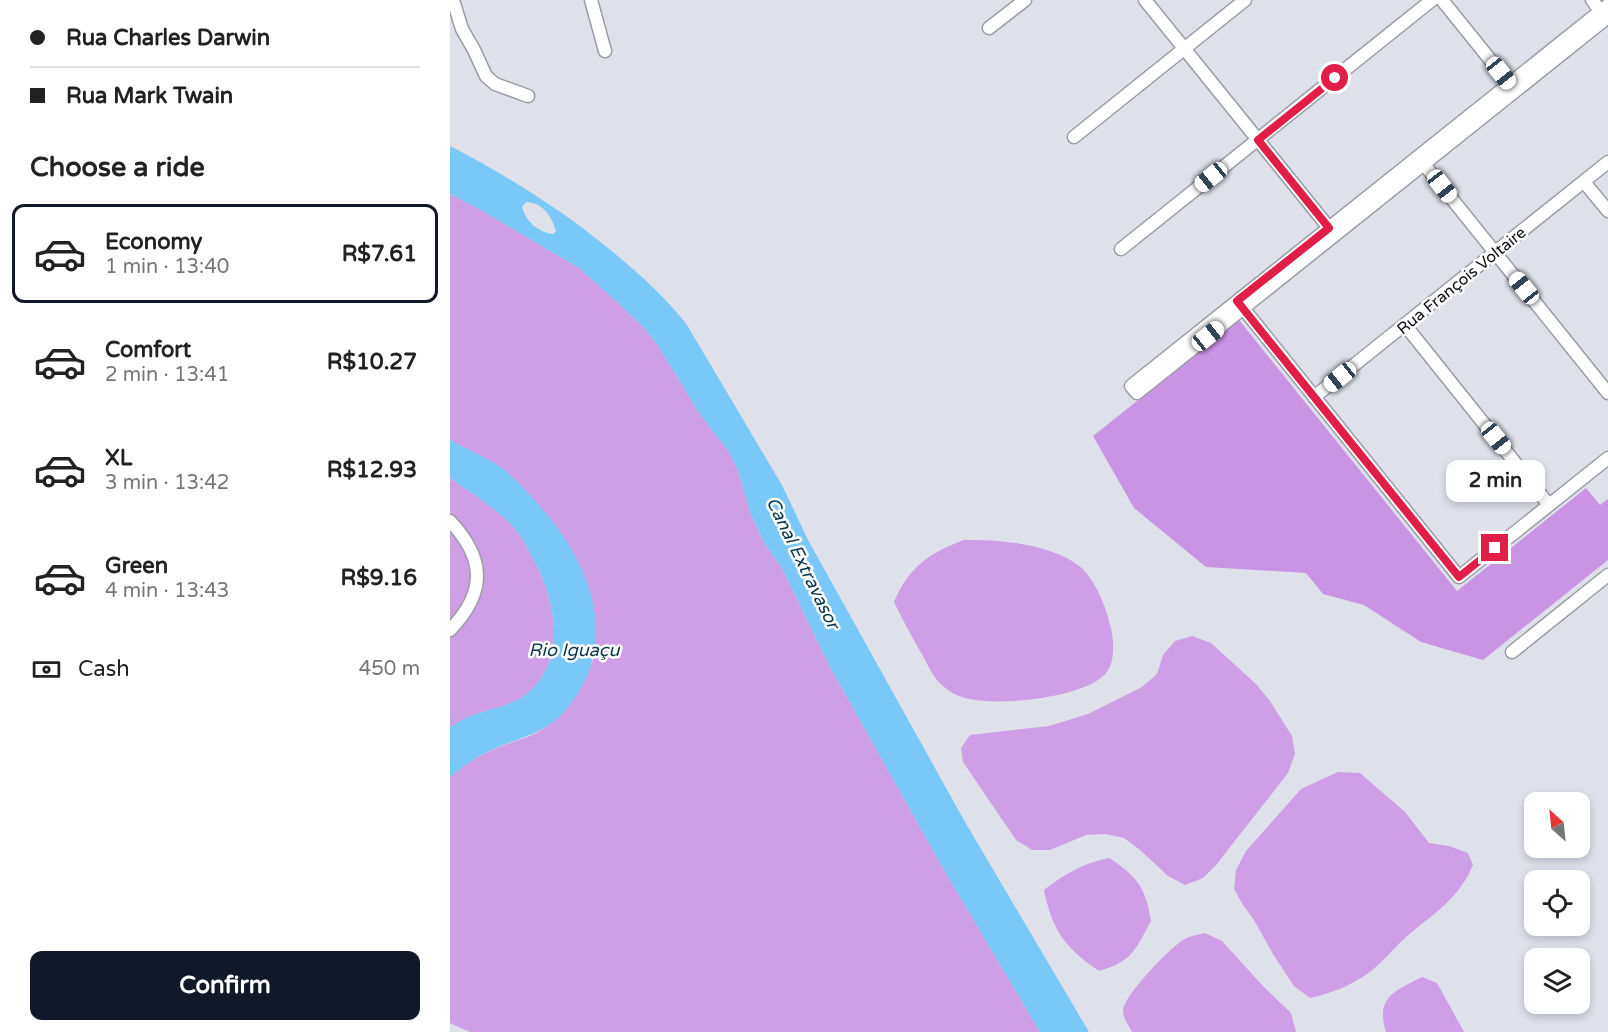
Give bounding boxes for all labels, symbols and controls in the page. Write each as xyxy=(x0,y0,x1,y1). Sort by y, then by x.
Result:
text: Rua Charles Darwin xyxy=(66,25,270,51)
car xyxy=(1483,53,1519,93)
route start xyxy=(1321,64,1348,91)
text: Rua Mark Twain xyxy=(66,83,233,109)
text: Choose a ride xyxy=(30,151,205,184)
car xyxy=(1191,159,1231,195)
car xyxy=(1424,166,1460,206)
street label: Rua François Voltaire xyxy=(1393,223,1530,339)
icon: car xyxy=(33,227,87,281)
text: Economy xyxy=(105,229,202,255)
text: R$7.61 xyxy=(342,241,417,267)
text: 1 min · 13:40 xyxy=(105,255,229,279)
car xyxy=(1506,268,1542,308)
car xyxy=(1188,318,1228,354)
icon: car xyxy=(33,335,87,389)
text: Comfort xyxy=(105,337,191,363)
text: R$10.27 xyxy=(327,349,417,375)
car xyxy=(1320,359,1360,395)
text: 2 min · 13:41 xyxy=(105,363,229,387)
car xyxy=(1478,418,1514,458)
icon: car xyxy=(33,443,87,497)
text: XL xyxy=(105,445,132,471)
text: R$12.93 xyxy=(327,457,417,483)
callout: 2 min xyxy=(1446,461,1544,503)
text: 2 min xyxy=(1469,469,1522,493)
text: 3 min · 13:42 xyxy=(105,471,229,495)
water label: Canal Extravasor xyxy=(762,494,845,634)
route end xyxy=(1481,534,1508,561)
icon: car xyxy=(33,551,87,605)
text: Green xyxy=(105,553,168,579)
text: R$9.16 xyxy=(341,565,417,591)
text: 4 min · 13:43 xyxy=(105,579,229,603)
water label: Rio Iguaçu xyxy=(529,639,620,661)
icon: cash xyxy=(30,653,63,686)
text: Cash xyxy=(78,656,130,682)
text: 450 m xyxy=(359,657,420,681)
north arrow xyxy=(1524,792,1590,858)
map controls xyxy=(1524,792,1590,1014)
button: locate xyxy=(1524,870,1590,936)
button: layers xyxy=(1524,948,1590,1014)
button: Confirm xyxy=(30,951,420,1020)

